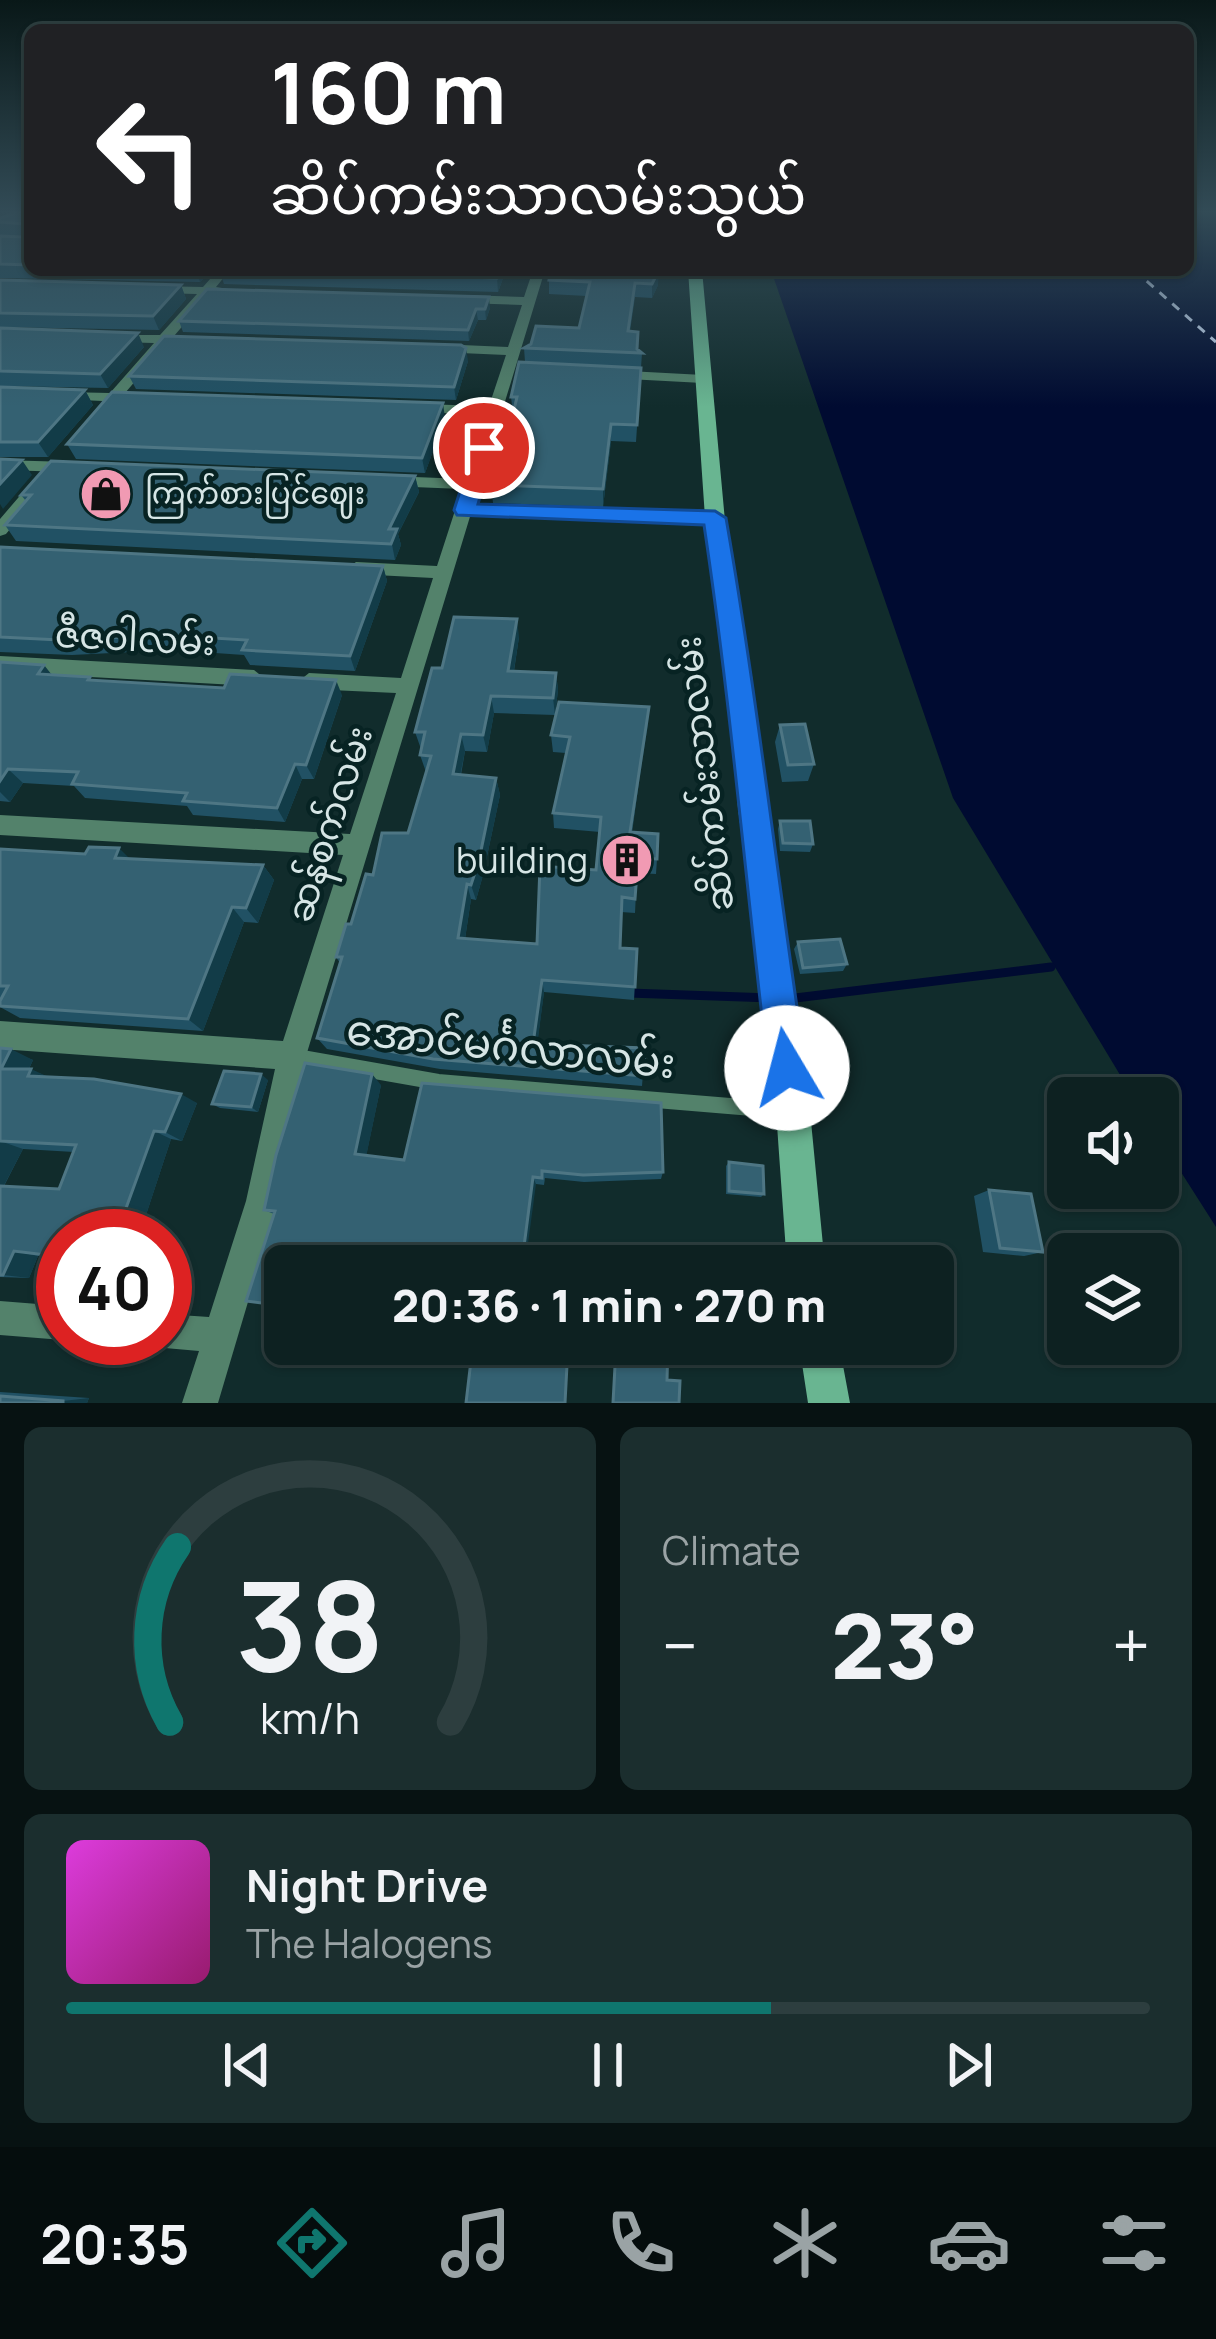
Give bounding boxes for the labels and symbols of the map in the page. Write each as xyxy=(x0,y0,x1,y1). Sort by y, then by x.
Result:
pin xyxy=(433,397,535,499)
shop icon: ကြက်စားပြင်ဈေး xyxy=(78,466,134,522)
place label: ကြက်စားပြင်ဈေး xyxy=(145,472,365,519)
street label: ဇီဇဝါလမ်း xyxy=(54,609,216,666)
street label: ဆိပ်ကမ်းသာလမ်း xyxy=(662,634,745,914)
street label: ဆန်စက်လမ်း xyxy=(274,720,389,930)
building icon: building xyxy=(599,832,655,888)
place label: building xyxy=(456,835,588,884)
street label: အောင်မင်္ဂလာလမ်း xyxy=(344,999,678,1091)
position arrow xyxy=(724,1005,850,1131)
speed limit sign: 40 xyxy=(36,1209,192,1365)

